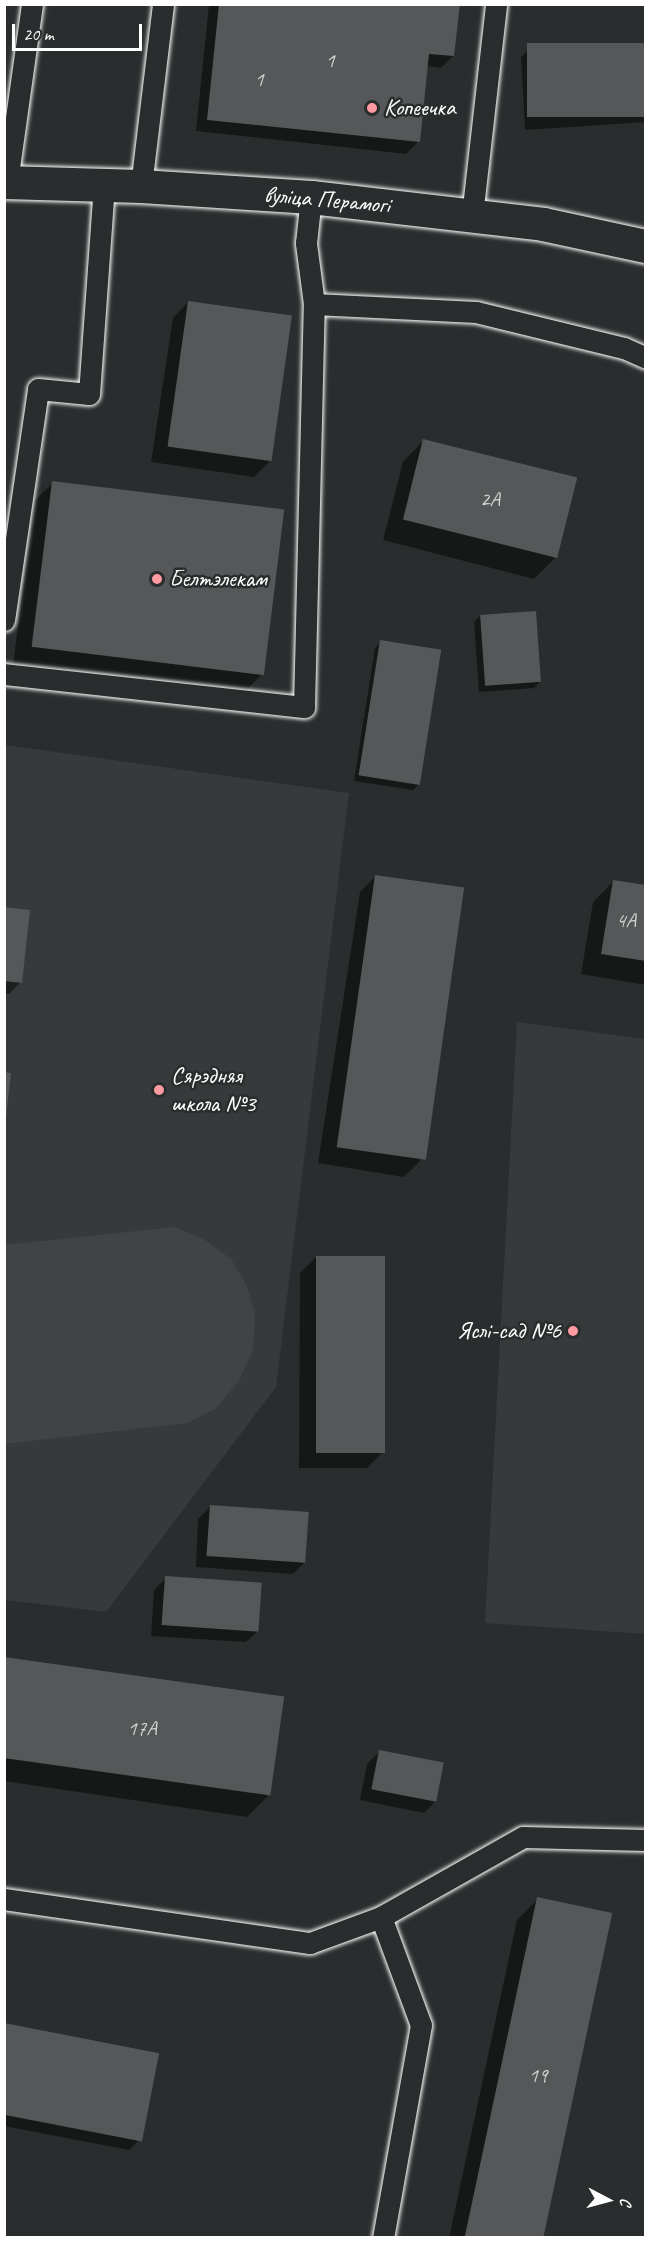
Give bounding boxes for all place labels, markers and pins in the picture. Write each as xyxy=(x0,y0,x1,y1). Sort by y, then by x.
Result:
place label: Копеечка xyxy=(384,94,455,122)
marker: Копеечка xyxy=(365,101,379,115)
place label: Белтэлекам xyxy=(169,565,267,593)
marker: Белтэлекам xyxy=(150,572,164,586)
place label: Сярэдняя школа №3 xyxy=(171,1062,256,1118)
marker: Сярэдняя школа №3 xyxy=(152,1083,166,1097)
place label: Яслі-сад №6 xyxy=(457,1317,561,1345)
marker: Яслі-сад №6 xyxy=(566,1324,580,1338)

